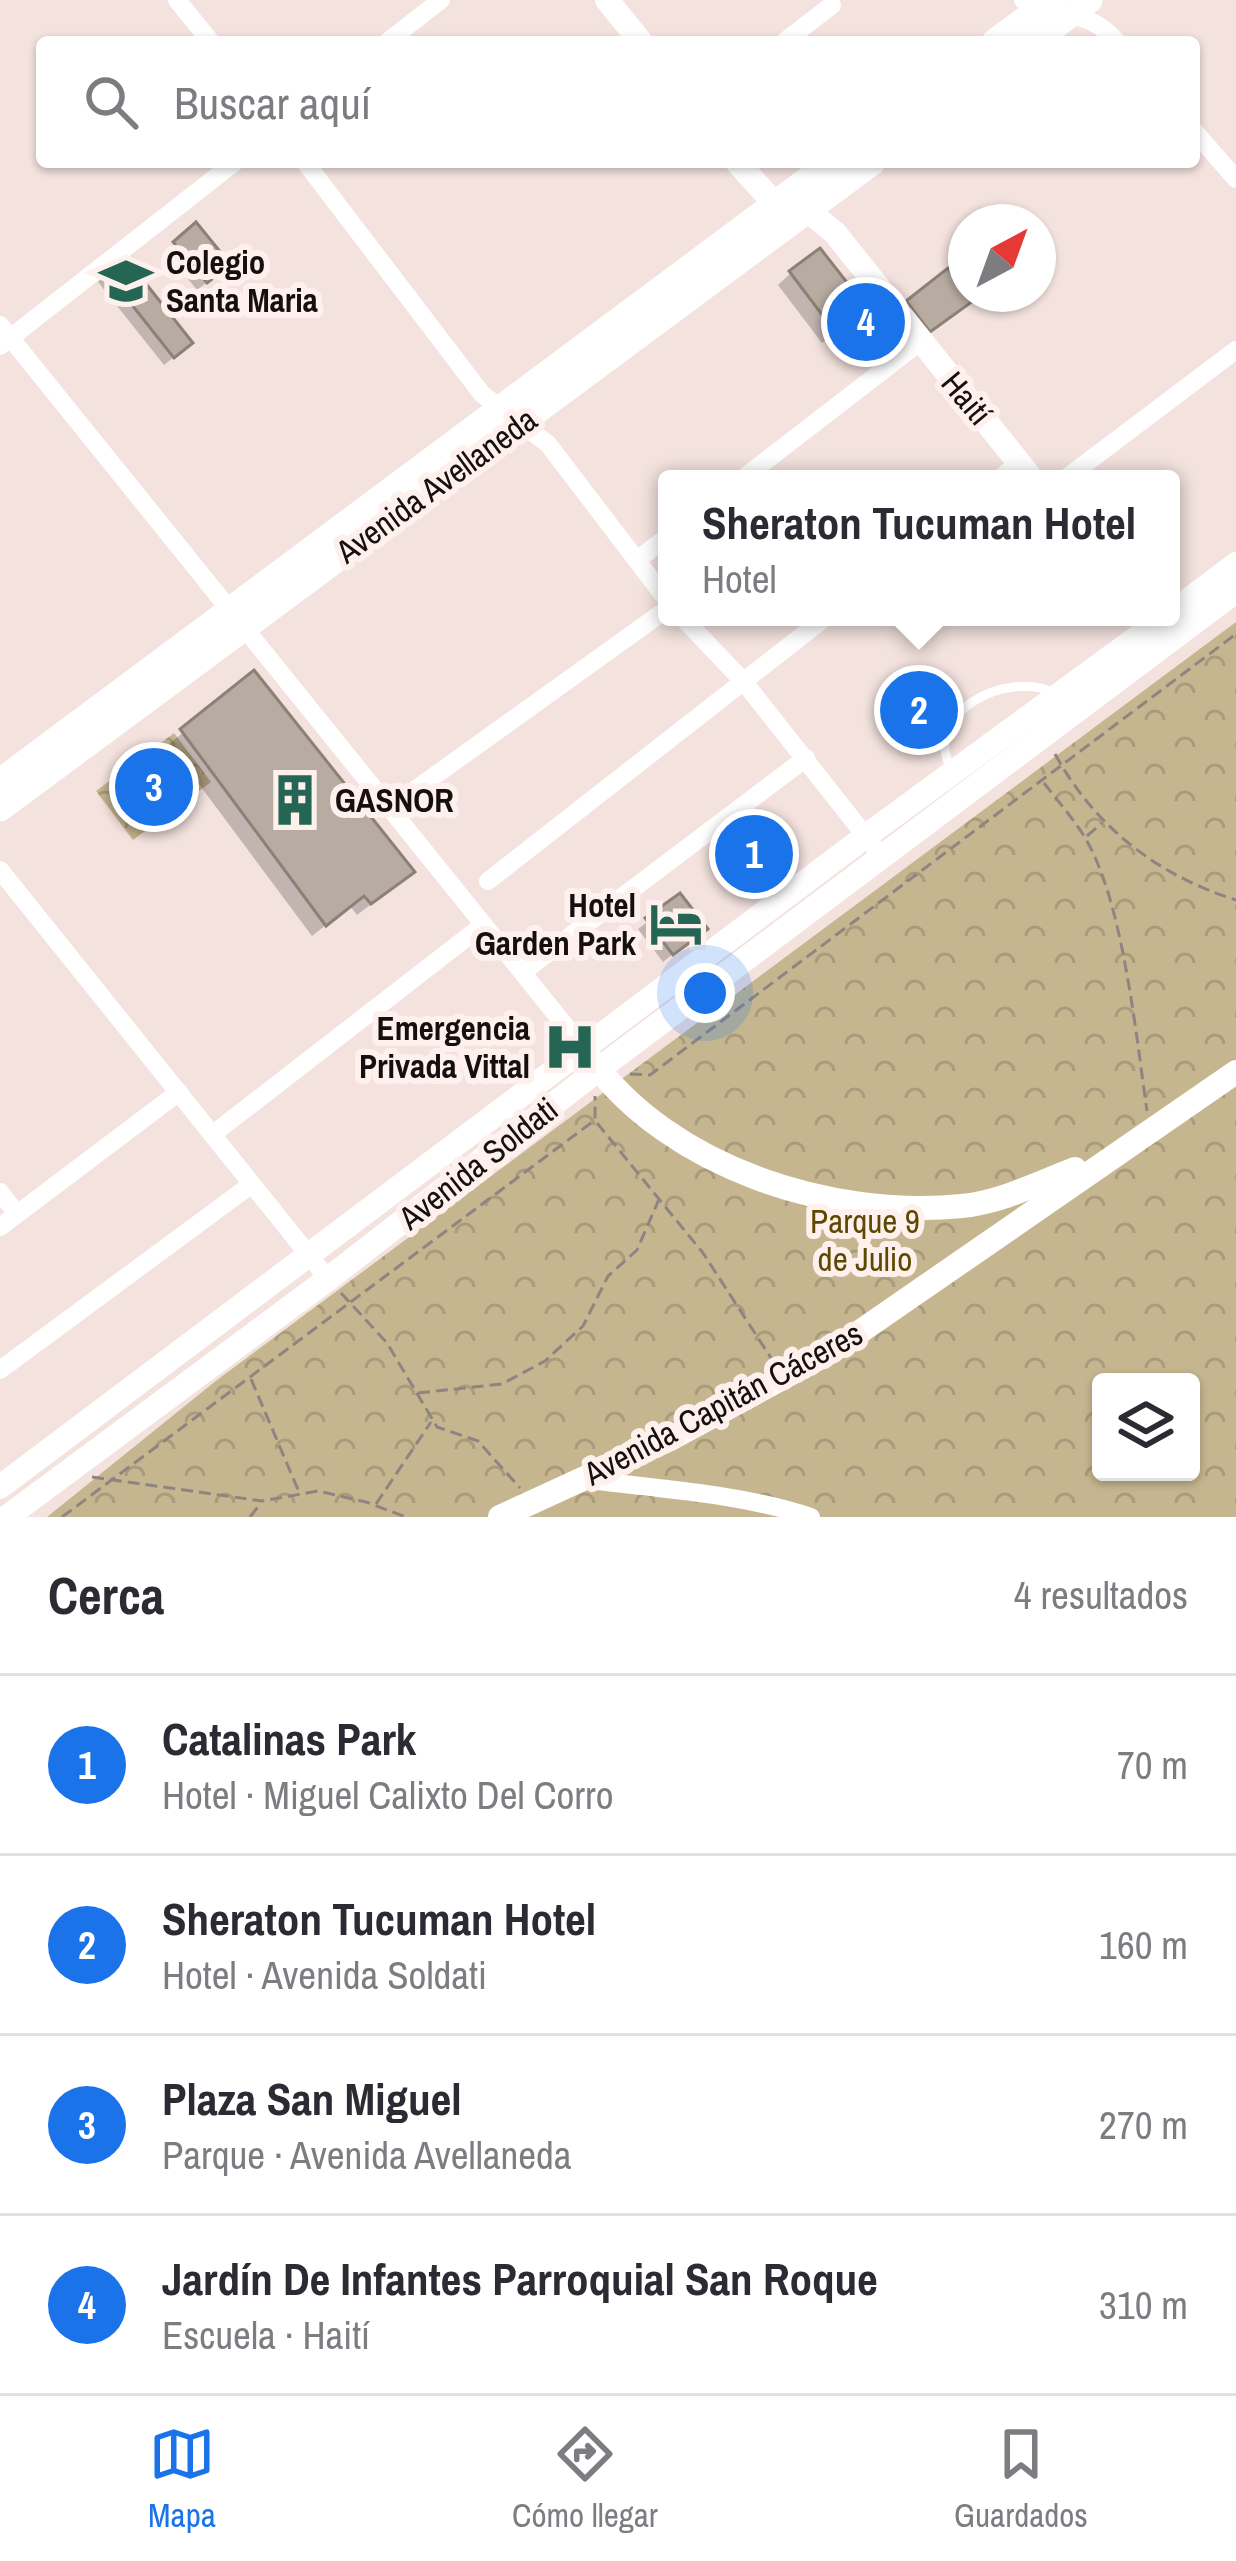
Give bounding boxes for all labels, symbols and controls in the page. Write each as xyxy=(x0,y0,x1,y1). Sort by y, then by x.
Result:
search box xyxy=(36,36,1200,168)
icon: search xyxy=(78,69,144,135)
text: Buscar aquí xyxy=(174,72,371,133)
north arrow xyxy=(948,204,1056,312)
place label: Colegio Santa Maria xyxy=(166,240,318,322)
school or university icon: Colegio Santa Maria xyxy=(97,252,155,310)
pin: 4 xyxy=(827,277,905,367)
street label: Haití xyxy=(932,362,1003,434)
street label: Avenida Avellaneda xyxy=(326,397,545,573)
popup xyxy=(658,470,1180,626)
text: Sheraton Tucuman Hotel xyxy=(702,492,1136,553)
text: Hotel xyxy=(702,553,777,605)
pin: 2 xyxy=(880,665,958,755)
pin: 3 xyxy=(115,742,193,832)
building icon: GASNOR xyxy=(266,771,324,829)
place label: GASNOR xyxy=(335,778,454,822)
pin: 1 xyxy=(715,809,793,899)
place label: Hotel Garden Park xyxy=(475,883,637,965)
hotel icon: Hotel Garden Park xyxy=(647,895,705,953)
your location xyxy=(675,963,735,1023)
place label: Emergencia Privada Vittal xyxy=(359,1006,530,1088)
hospital icon: Emergencia Privada Vittal xyxy=(541,1018,599,1076)
street label: Avenida Soldati xyxy=(389,1087,567,1240)
park label: Parque 9 de Julio xyxy=(810,1199,920,1281)
street label: Avenida Capitán Cáceres xyxy=(575,1311,870,1496)
map controls xyxy=(1092,1373,1200,1481)
button: layers xyxy=(1092,1373,1200,1481)
text: Cerca xyxy=(48,1561,164,1630)
text: 4 resultados xyxy=(1014,1569,1188,1621)
text: Catalinas Park xyxy=(162,1708,416,1769)
text: 1 xyxy=(78,1739,96,1791)
text: 70 m xyxy=(1117,1739,1188,1791)
text: Hotel · Miguel Calixto Del Corro xyxy=(162,1769,613,1821)
text: Sheraton Tucuman Hotel xyxy=(162,1888,596,1949)
text: 2 xyxy=(78,1919,96,1971)
text: 160 m xyxy=(1099,1919,1188,1971)
text: Hotel · Avenida Soldati xyxy=(162,1949,487,2001)
text: Plaza San Miguel xyxy=(162,2068,461,2129)
text: 3 xyxy=(78,2099,96,2151)
text: 270 m xyxy=(1099,2099,1188,2151)
text: Parque · Avenida Avellaneda xyxy=(162,2129,572,2181)
text: Jardín De Infantes Parroquial San Roque xyxy=(162,2248,878,2309)
text: 4 xyxy=(78,2279,96,2331)
text: 310 m xyxy=(1099,2279,1188,2331)
text: Escuela · Haití xyxy=(162,2309,370,2361)
tab: Mapa xyxy=(148,2421,216,2537)
tab: Cómo llegar xyxy=(512,2421,658,2537)
tab: Guardados xyxy=(954,2421,1088,2537)

